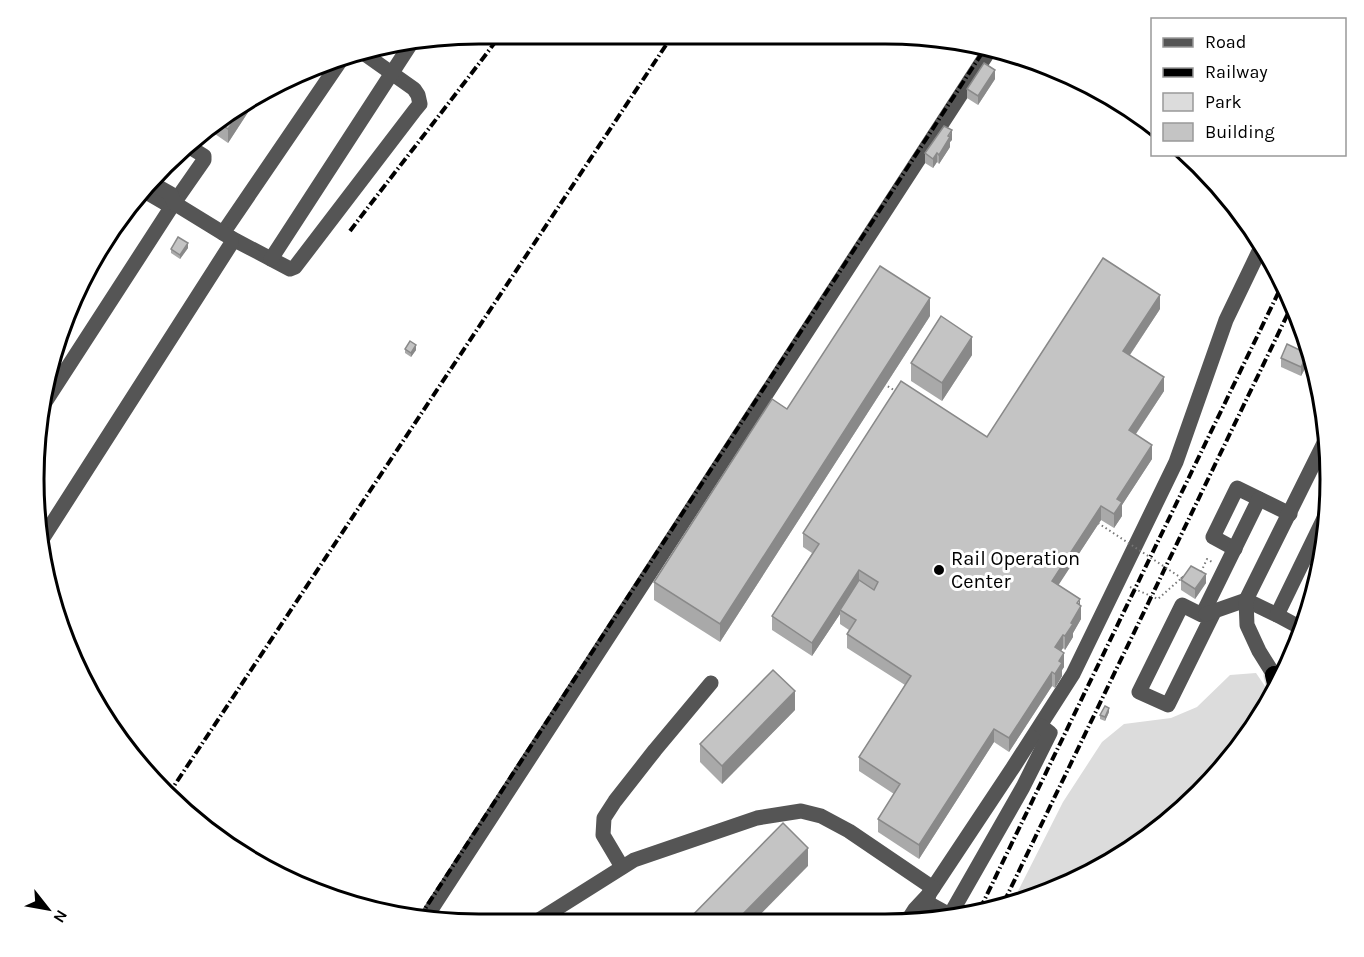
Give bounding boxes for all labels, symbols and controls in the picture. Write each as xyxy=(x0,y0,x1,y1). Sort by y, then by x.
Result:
legend xyxy=(1151,18,1346,156)
text: Road xyxy=(1205,31,1246,53)
text: Railway xyxy=(1205,61,1268,83)
text: Park xyxy=(1205,91,1242,113)
text: Building xyxy=(1205,121,1275,143)
place label: Rail Operation Center xyxy=(951,547,1080,593)
marker: Rail Operation Center xyxy=(932,563,946,577)
north arrow xyxy=(18,879,78,939)
text: N xyxy=(49,907,72,926)

